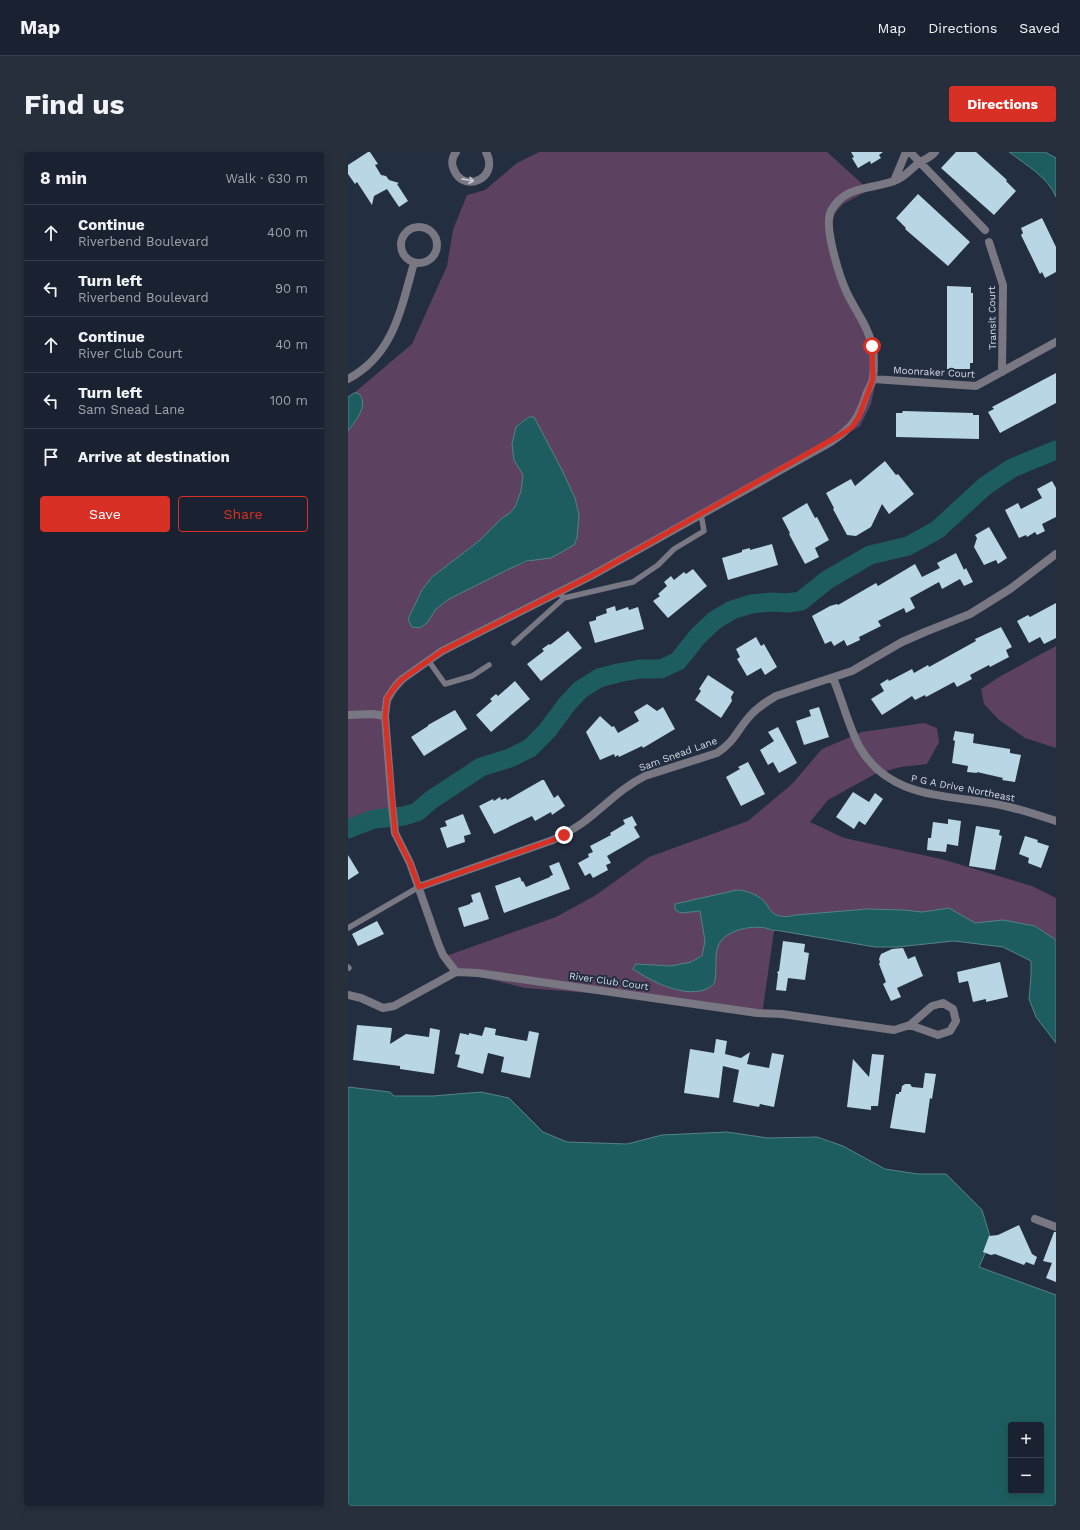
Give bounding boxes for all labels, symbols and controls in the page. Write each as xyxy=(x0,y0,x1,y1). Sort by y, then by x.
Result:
text: Map xyxy=(20,16,60,39)
text: Map xyxy=(878,20,906,36)
text: Directions xyxy=(928,20,997,36)
text: Saved xyxy=(1019,20,1060,36)
button: Directions xyxy=(949,86,1056,122)
text: Find us xyxy=(24,88,124,121)
text: 8 min xyxy=(40,168,87,188)
text: Walk · 630 m xyxy=(225,171,308,186)
one-way arrow xyxy=(461,176,474,184)
text: Continue xyxy=(78,216,145,234)
icon: ahead xyxy=(40,222,62,244)
text: 400 m xyxy=(267,225,308,240)
text: Riverbend Boulevard xyxy=(78,234,209,249)
text: Turn left xyxy=(78,272,142,290)
icon: left xyxy=(40,278,62,300)
text: 90 m xyxy=(275,281,308,296)
street label: Transit Court xyxy=(986,285,998,350)
text: Riverbend Boulevard xyxy=(78,290,209,305)
text: Continue xyxy=(78,328,145,346)
icon: ahead xyxy=(40,334,62,356)
text: 40 m xyxy=(275,337,308,352)
route start xyxy=(863,337,881,355)
text: River Club Court xyxy=(78,346,182,361)
street label: Moonraker Court xyxy=(893,364,976,380)
text: Turn left xyxy=(78,384,142,402)
icon: left xyxy=(40,390,62,412)
text: 100 m xyxy=(270,393,308,408)
text: Sam Snead Lane xyxy=(78,402,185,417)
icon: arrive xyxy=(40,446,62,468)
text: Arrive at destination xyxy=(78,448,230,466)
button: Save xyxy=(40,496,170,532)
button: Share xyxy=(178,496,308,532)
street label: Sam Snead Lane xyxy=(638,735,719,773)
street label: P G A Drive Northeast xyxy=(910,773,1017,804)
route end xyxy=(555,826,573,844)
street label: River Club Court xyxy=(568,970,650,992)
map controls xyxy=(1008,1422,1044,1494)
button: + xyxy=(1008,1422,1044,1458)
button: − xyxy=(1008,1458,1044,1494)

